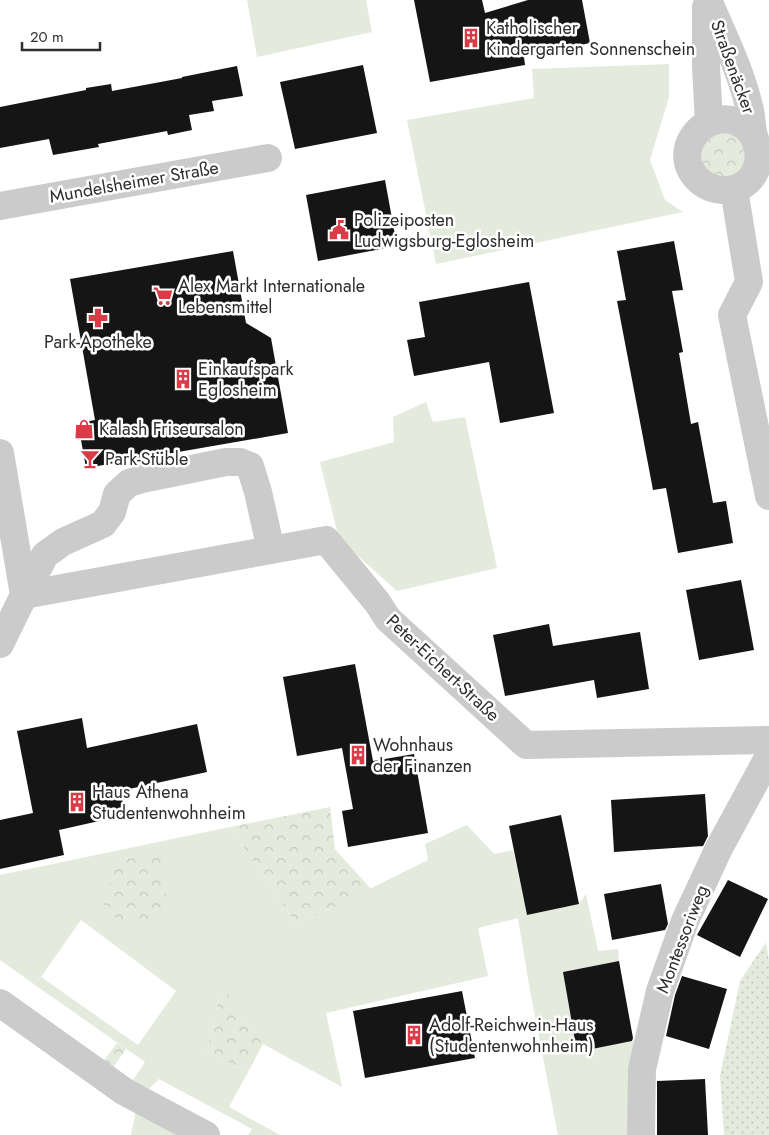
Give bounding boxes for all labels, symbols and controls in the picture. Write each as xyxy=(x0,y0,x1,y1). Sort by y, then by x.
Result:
place label: Katholischer Kindergarten Sonnenschein xyxy=(486,15,695,62)
street label: Straßenäcker xyxy=(704,16,762,118)
scale bar xyxy=(22,20,100,52)
text: 20 m xyxy=(30,26,64,48)
building icon: Katholischer Kindergarten Sonnenschein xyxy=(460,27,482,49)
street label: Mundelsheimer Straße xyxy=(47,154,221,210)
place label: Polizeiposten Ludwigsburg-Eglosheim xyxy=(354,207,534,254)
public building icon: Polizeiposten Ludwigsburg-Eglosheim xyxy=(328,219,350,241)
place label: Alex Markt Internationale Lebensmittel xyxy=(178,273,365,320)
supermarket icon: Alex Markt Internationale Lebensmittel xyxy=(152,285,174,307)
pharmacy icon: Park-Apotheke xyxy=(87,307,109,329)
place label: Park-Apotheke xyxy=(44,329,152,355)
place label: Einkaufspark Eglosheim xyxy=(198,356,294,403)
building icon: Einkaufspark Eglosheim xyxy=(172,368,194,390)
place label: Kalash Friseursalon xyxy=(99,416,244,442)
shop icon: Kalash Friseursalon xyxy=(73,418,95,440)
place label: Park-Stüble xyxy=(105,446,188,472)
bar icon: Park-Stüble xyxy=(79,448,101,470)
street label: Peter-Eichert-Straße xyxy=(380,608,506,728)
place label: Wohnhaus der Finanzen xyxy=(373,732,472,779)
building icon: Wohnhaus der Finanzen xyxy=(347,744,369,766)
place label: Haus Athena Studentenwohnheim xyxy=(92,779,246,826)
building icon: Haus Athena Studentenwohnheim xyxy=(66,791,88,813)
street label: Montessoriweg xyxy=(649,881,715,997)
place label: Adolf-Reichwein-Haus (Studentenwohnheim) xyxy=(429,1012,594,1059)
building icon: Adolf-Reichwein-Haus (Studentenwohnheim) xyxy=(403,1024,425,1046)

